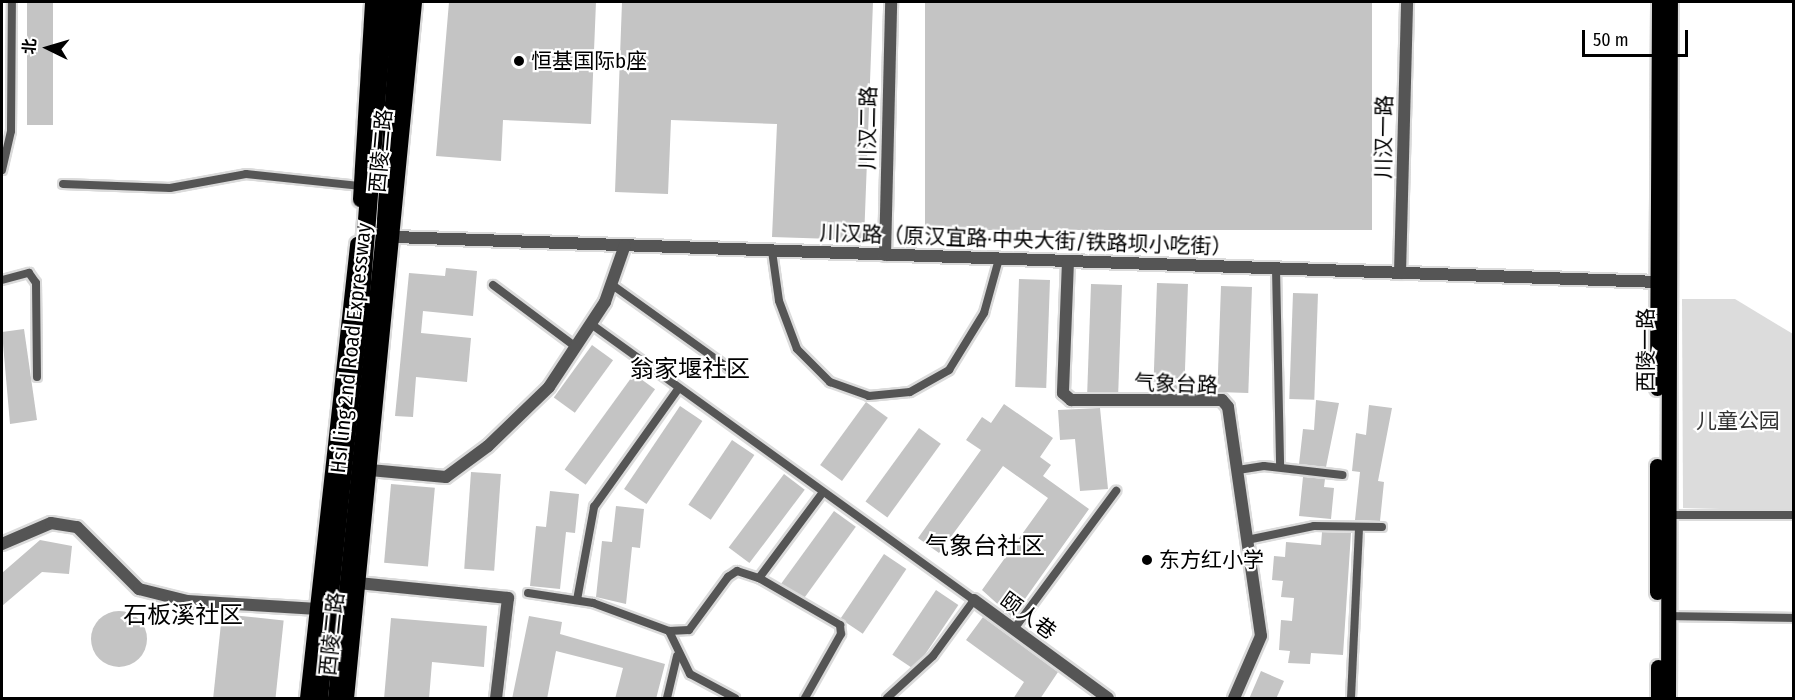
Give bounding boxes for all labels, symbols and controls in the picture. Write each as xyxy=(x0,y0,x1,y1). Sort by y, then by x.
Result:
north arrow xyxy=(18,18,78,78)
scale bar xyxy=(1585,18,1692,56)
text: 50 m xyxy=(1593,29,1629,51)
text: 北 xyxy=(19,38,40,55)
place label: 恒基国际b座 xyxy=(531,48,647,74)
marker: 恒基国际b座 xyxy=(512,54,526,68)
street label: 川汉二路 xyxy=(855,86,881,170)
street label: 川汉一路 xyxy=(1371,95,1397,179)
street label: 西陵二路 xyxy=(365,108,397,194)
street label: 川汉路（原汉宜路·中央大街/铁路坝小吃街） xyxy=(819,220,1233,260)
street label: Hsi ling 2nd Road Expressway xyxy=(325,222,377,474)
street label: 西陵一路 xyxy=(1633,308,1659,392)
district label: 翁家堰社区 xyxy=(630,356,750,384)
street label: 气象台路 xyxy=(1134,370,1218,398)
park label: 儿童公园 xyxy=(1696,408,1780,434)
district label: 气象台社区 xyxy=(925,533,1045,561)
place label: 东方红小学 xyxy=(1159,547,1264,573)
marker: 东方红小学 xyxy=(1140,553,1154,567)
street label: 颐人巷 xyxy=(995,587,1061,645)
street label: 西陵二路 xyxy=(315,591,349,677)
district label: 石板溪社区 xyxy=(123,602,243,630)

